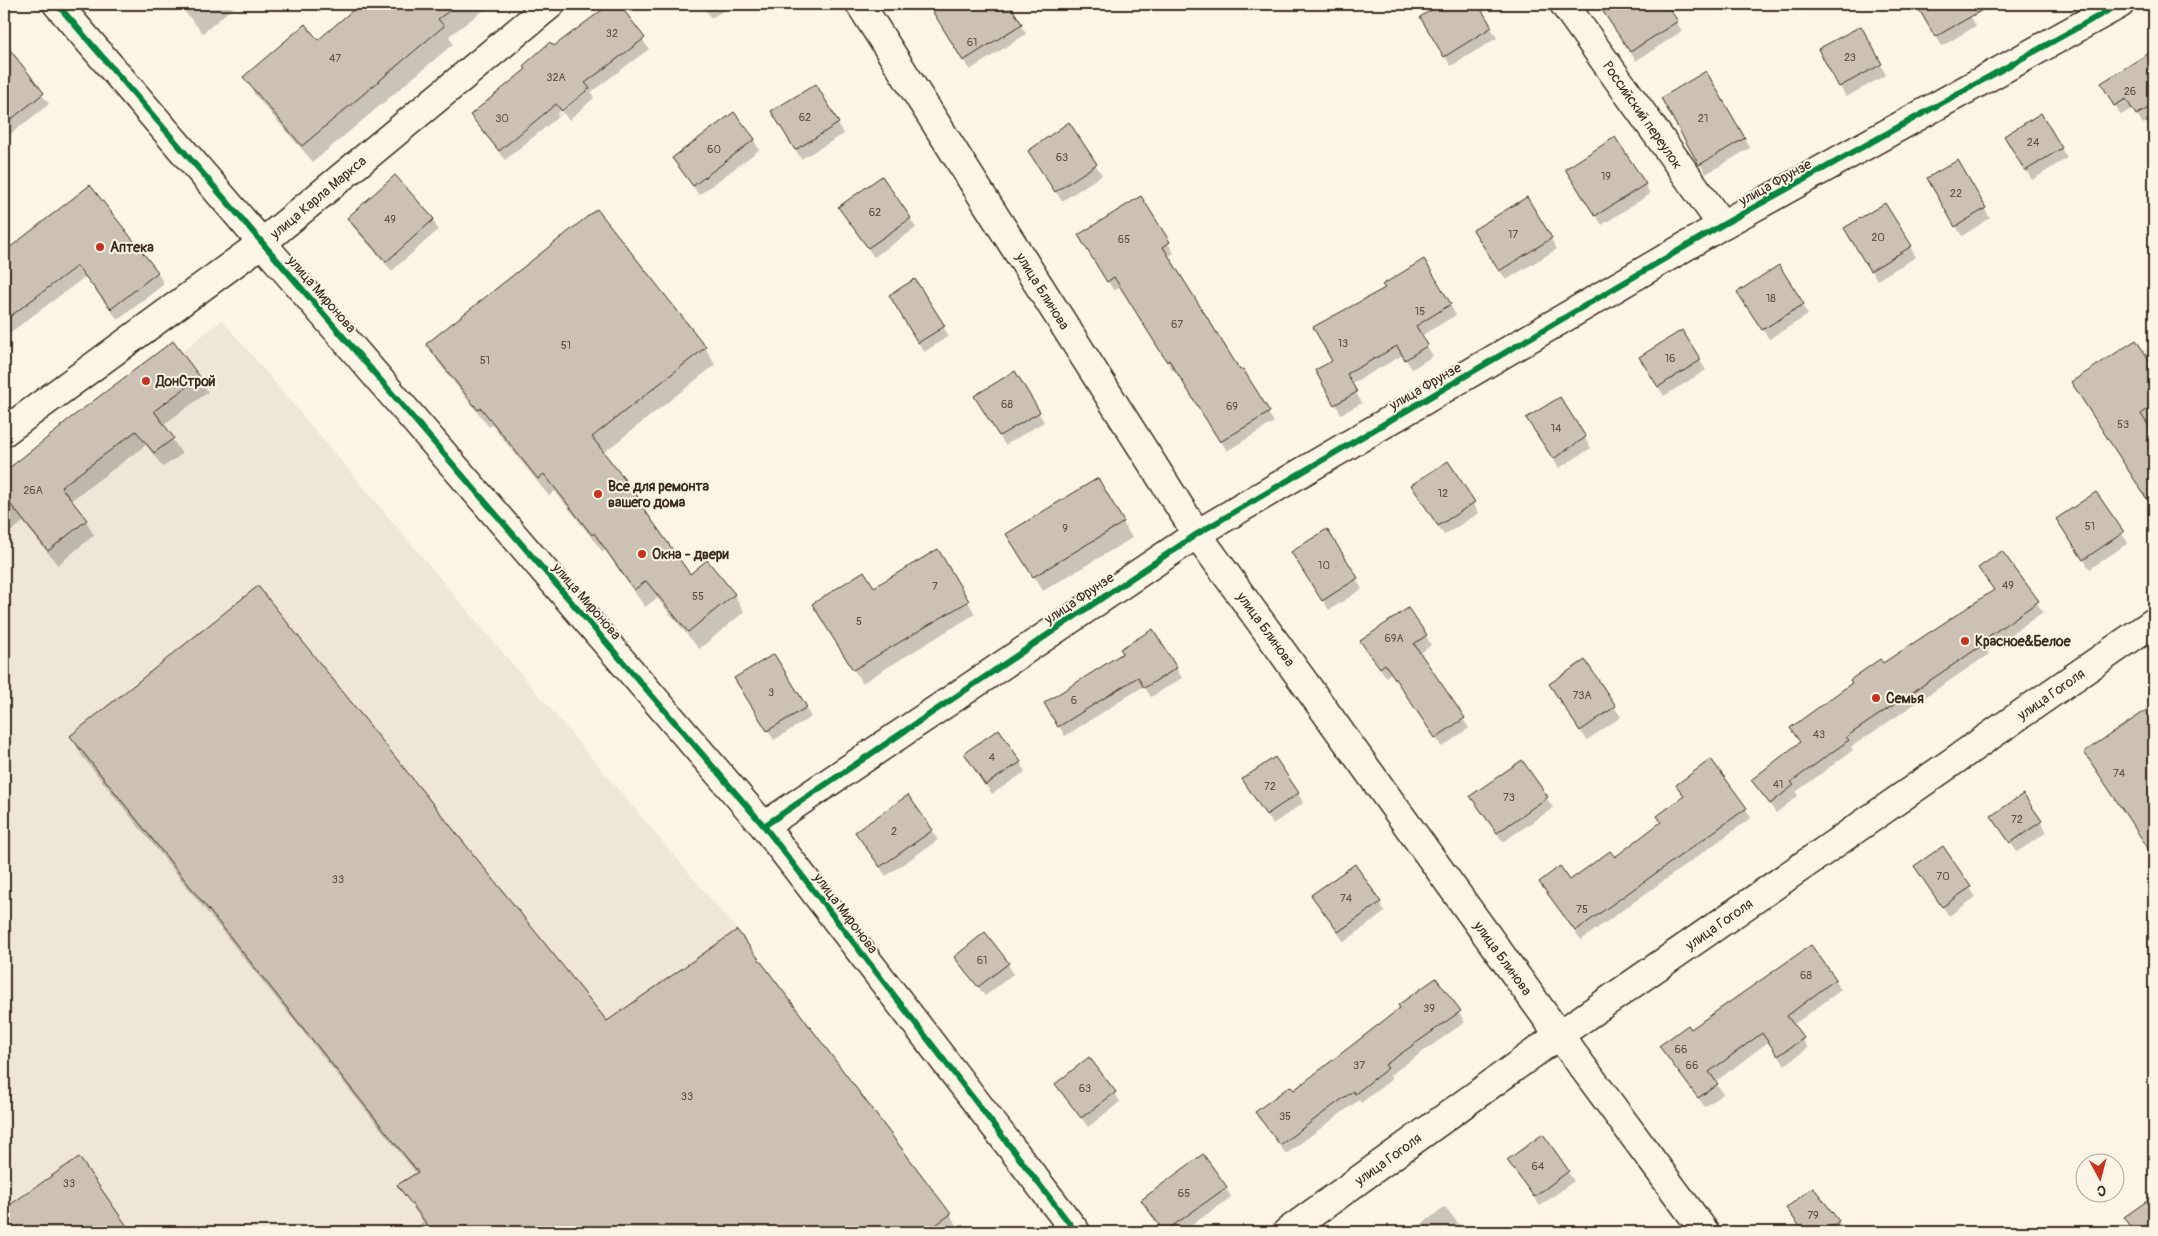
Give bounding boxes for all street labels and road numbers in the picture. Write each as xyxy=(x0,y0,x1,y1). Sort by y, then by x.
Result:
street label: Российский переулок xyxy=(1599,58,1686,172)
street label: улица Карла Маркса xyxy=(266,152,370,243)
street label: улица Фрунзе xyxy=(1735,155,1815,210)
street label: улица Блинова xyxy=(1012,249,1073,333)
street label: улица Миронова xyxy=(283,252,360,336)
street label: улица Фрунзе xyxy=(1385,359,1464,414)
street label: улица Миронова xyxy=(548,559,625,643)
street label: улица Фрунзе xyxy=(1040,569,1117,629)
street label: улица Блинова xyxy=(1232,588,1298,670)
street label: улица Гоголя xyxy=(2013,665,2088,724)
street label: улица Миронова xyxy=(809,869,881,957)
street label: улица Гоголя xyxy=(1681,895,1756,954)
street label: улица Блинова xyxy=(1469,917,1535,999)
street label: улица Гоголя xyxy=(1351,1129,1425,1190)

